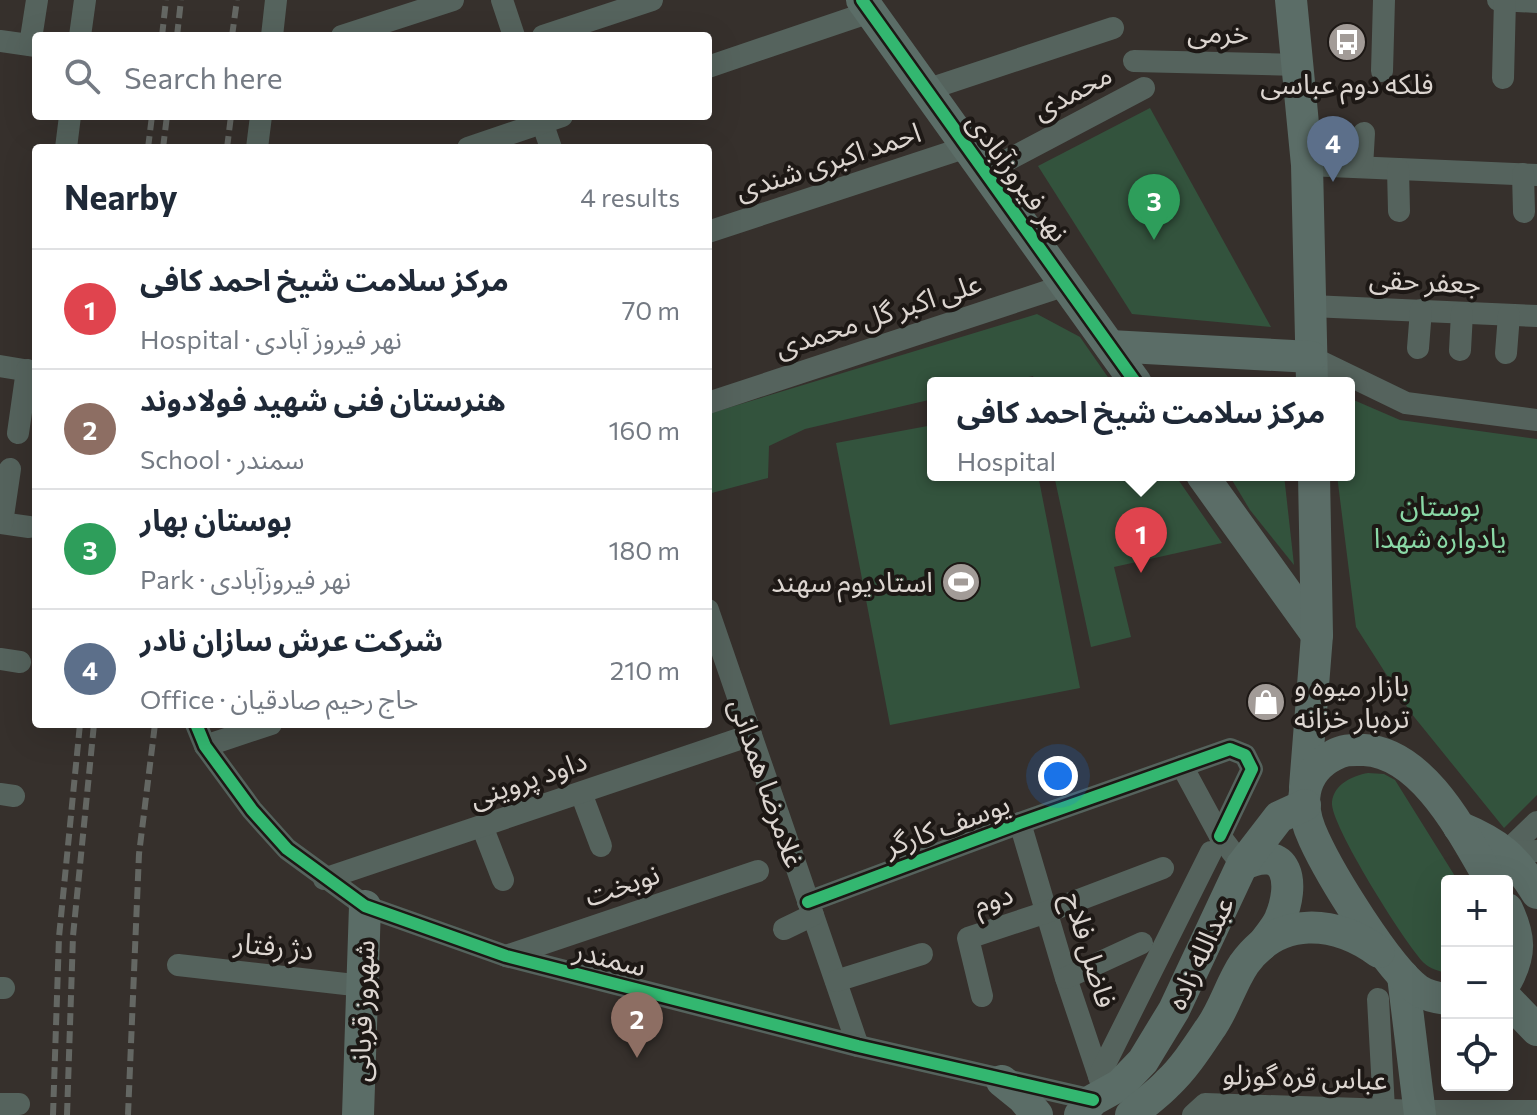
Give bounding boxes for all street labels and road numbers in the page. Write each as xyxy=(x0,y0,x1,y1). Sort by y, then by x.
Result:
street label: خرمی xyxy=(1187,14,1249,51)
street label: محمدی xyxy=(1026,56,1117,126)
street label: نهر فیروزآبادی xyxy=(960,105,1077,248)
street label: احمد اکبری شندی xyxy=(731,114,925,207)
street label: جعفر حقی xyxy=(1368,260,1482,301)
street label: علی اکبر گل محمدی xyxy=(770,265,985,364)
street label: غلامرضا همدانی xyxy=(722,694,813,872)
street label: داود پروینی xyxy=(465,742,592,816)
street label: یوسف کارگر xyxy=(878,786,1014,864)
street label: نوبخت xyxy=(580,855,664,914)
street label: دوم xyxy=(969,876,1018,925)
street label: فاضل فلاح xyxy=(1053,888,1125,1013)
street label: عبدالله زاده xyxy=(1158,891,1241,1015)
street label: دژ رفتار xyxy=(232,924,316,967)
street label: سمندر xyxy=(570,931,650,983)
street label: شهروز قربانی xyxy=(342,939,381,1083)
street label: عباس قره گوزلو xyxy=(1222,1056,1388,1097)

